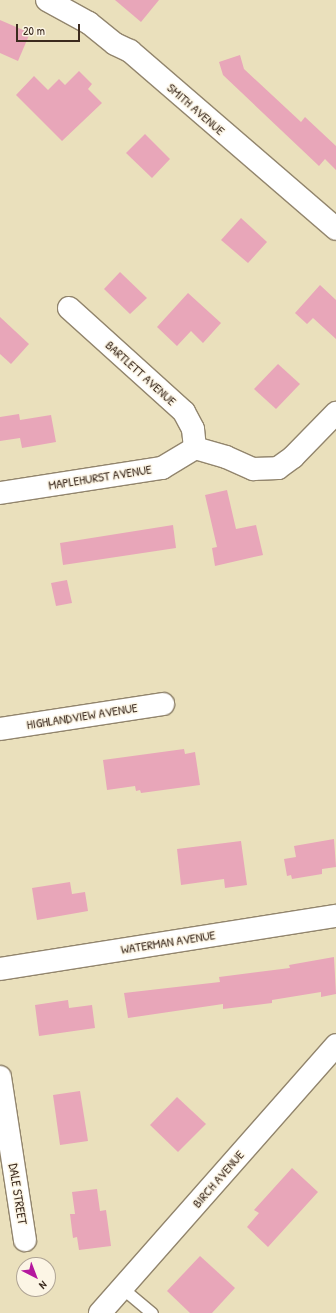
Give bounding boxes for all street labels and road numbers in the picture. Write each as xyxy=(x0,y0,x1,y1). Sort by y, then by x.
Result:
street label: SMITH AVENUE xyxy=(164,80,228,138)
street label: BARTLETT AVENUE xyxy=(102,337,180,409)
street label: MAPLEHURST AVENUE xyxy=(47,461,153,493)
street label: HIGHLANDVIEW AVENUE xyxy=(25,700,139,732)
street label: WATERMAN AVENUE xyxy=(120,927,216,957)
street label: BIRCH AVENUE xyxy=(189,1147,247,1211)
street label: DALE STREET xyxy=(5,1162,31,1226)

